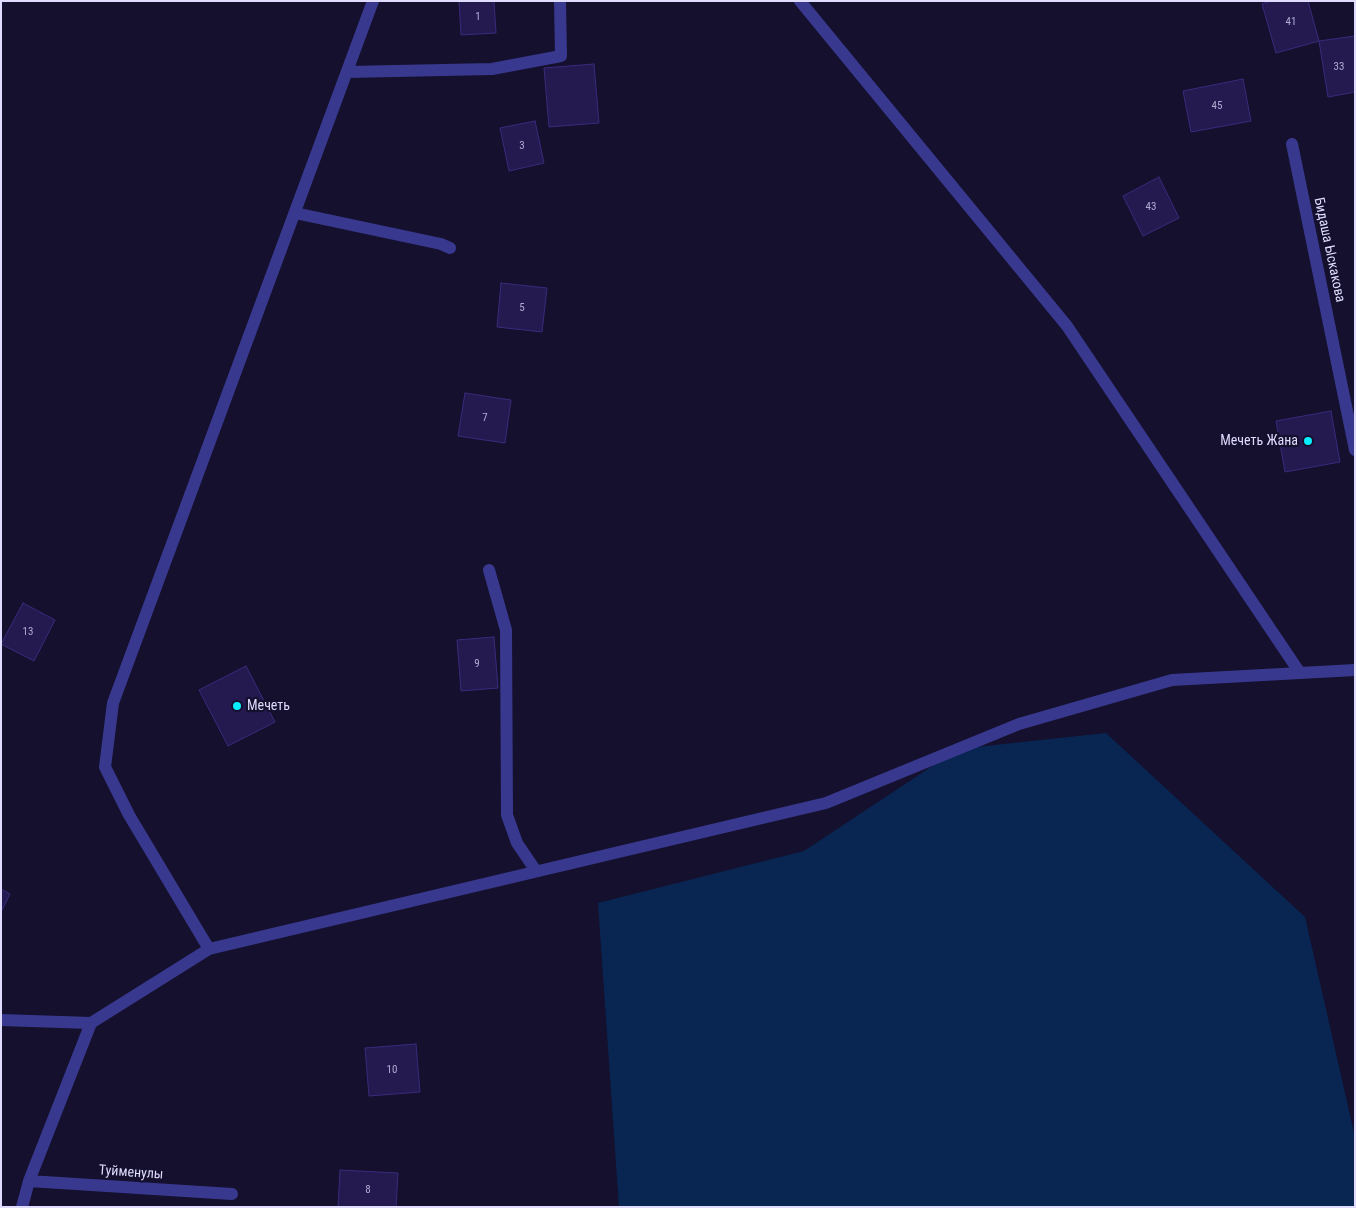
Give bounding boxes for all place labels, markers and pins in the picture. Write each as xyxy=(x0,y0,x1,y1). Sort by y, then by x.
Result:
place label: Мечеть Жана xyxy=(1220,433,1298,449)
marker: Мечеть Жана xyxy=(1302,435,1314,447)
place label: Мечеть xyxy=(247,698,290,714)
marker: Мечеть xyxy=(231,700,243,712)

